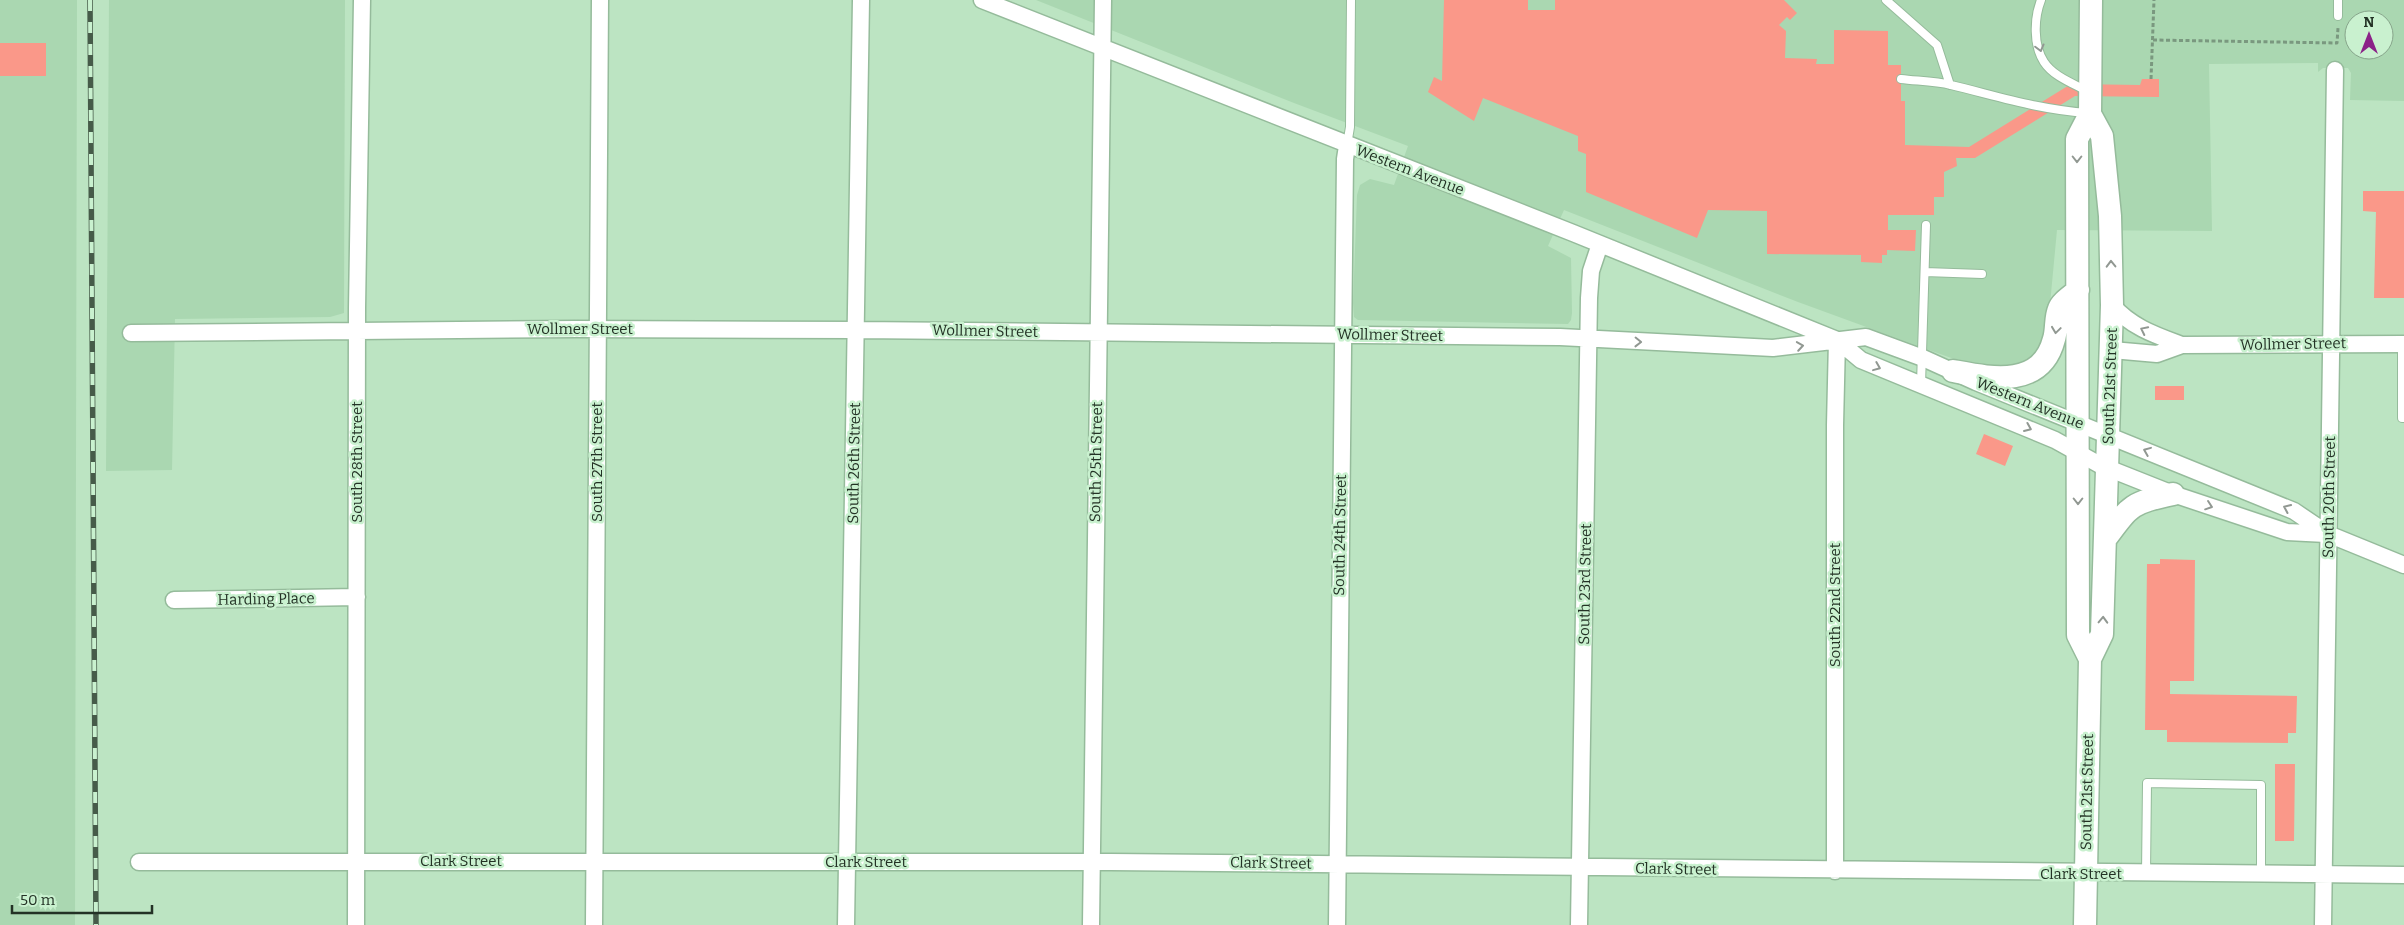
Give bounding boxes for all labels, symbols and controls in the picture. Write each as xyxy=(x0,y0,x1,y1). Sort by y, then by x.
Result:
north arrow xyxy=(2344,10,2394,60)
text: N xyxy=(2364,14,2375,31)
one-way arrow xyxy=(2034,43,2045,52)
street label: Western Avenue xyxy=(1353,141,1467,199)
one-way arrow xyxy=(2072,156,2082,163)
one-way arrow xyxy=(2106,259,2116,267)
street label: Wollmer Street xyxy=(527,320,634,338)
street label: Wollmer Street xyxy=(932,321,1039,341)
street label: Wollmer Street xyxy=(1337,325,1444,345)
one-way arrow xyxy=(2051,326,2062,334)
one-way arrow xyxy=(2140,326,2149,336)
street label: South 21st Street xyxy=(2099,327,2121,445)
street label: Wollmer Street xyxy=(2240,334,2347,354)
one-way arrow xyxy=(1634,337,1642,347)
one-way arrow xyxy=(1796,342,1804,352)
one-way arrow xyxy=(1872,360,1881,371)
street label: Western Avenue xyxy=(1973,373,2087,433)
street label: South 28th Street xyxy=(348,401,366,523)
street label: South 25th Street xyxy=(1086,401,1106,522)
street label: South 27th Street xyxy=(588,402,606,522)
street label: South 26th Street xyxy=(844,402,864,524)
one-way arrow xyxy=(2023,422,2032,433)
street label: South 20th Street xyxy=(2319,435,2339,558)
one-way arrow xyxy=(2144,446,2152,456)
street label: South 24th Street xyxy=(1330,474,1350,596)
one-way arrow xyxy=(2073,498,2083,505)
one-way arrow xyxy=(2204,500,2212,510)
one-way arrow xyxy=(2283,504,2292,515)
street label: South 23rd Street xyxy=(1575,523,1595,645)
street label: South 22nd Street xyxy=(1826,542,1844,667)
street label: Harding Place xyxy=(217,589,315,609)
one-way arrow xyxy=(2098,616,2108,624)
street label: South 21st Street xyxy=(2077,733,2097,850)
street label: Clark Street xyxy=(420,852,502,870)
street label: Clark Street xyxy=(825,853,907,871)
street label: Clark Street xyxy=(1230,853,1313,873)
street label: Clark Street xyxy=(1635,859,1718,879)
street label: Clark Street xyxy=(2040,865,2122,883)
scale bar xyxy=(12,882,152,914)
text: 50 m xyxy=(20,891,56,909)

